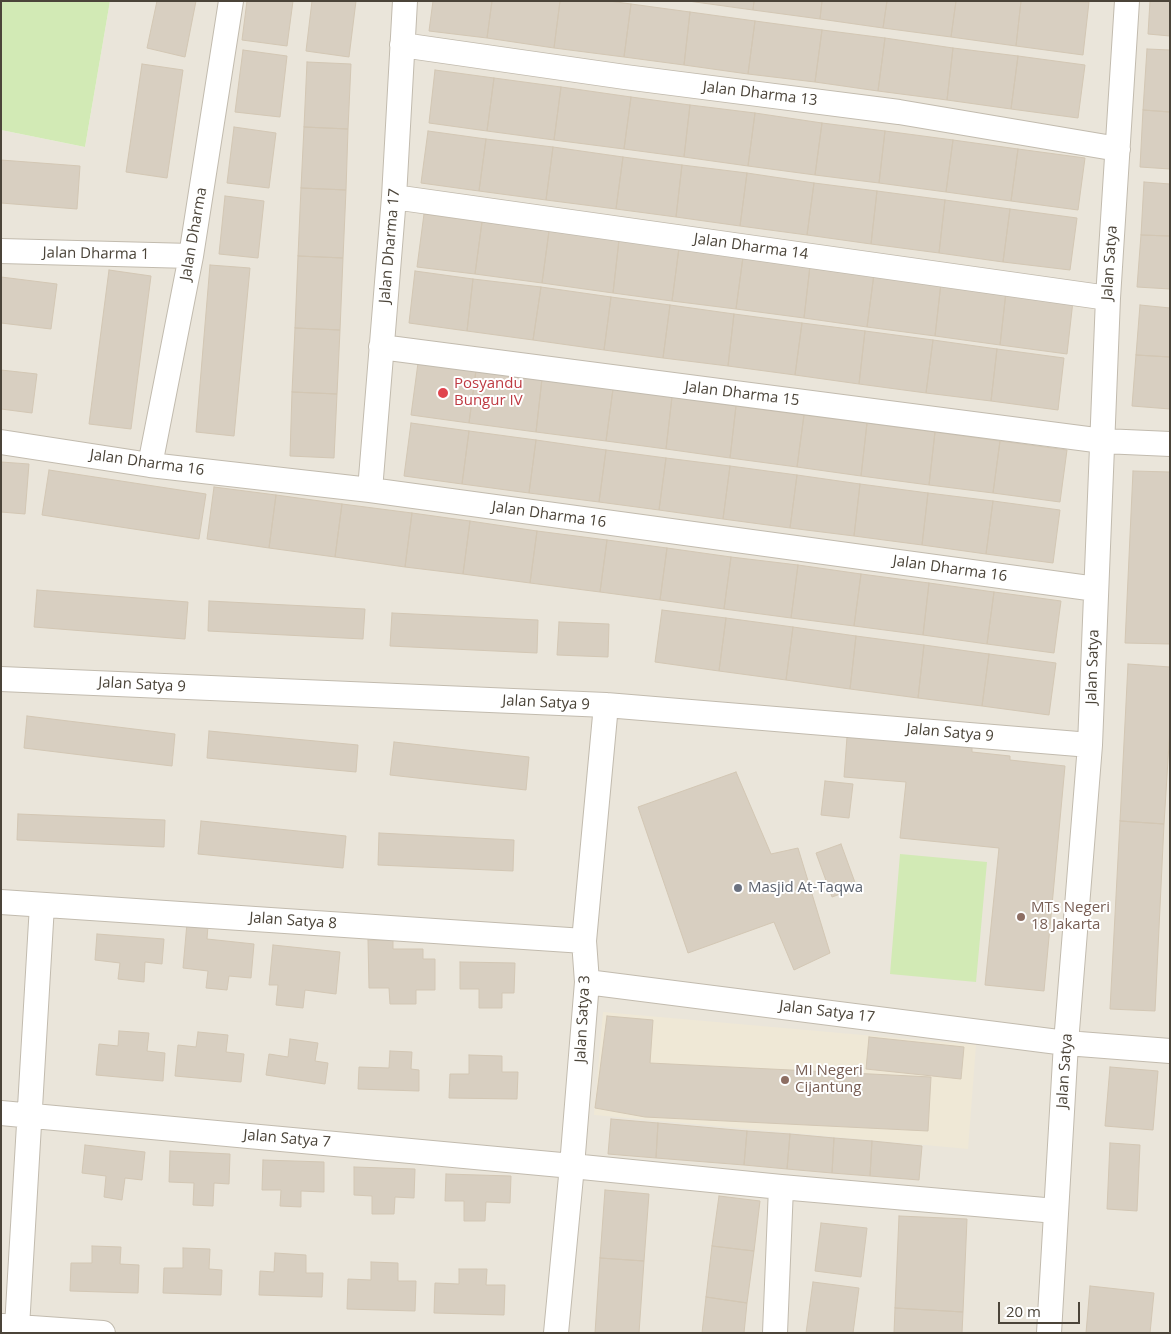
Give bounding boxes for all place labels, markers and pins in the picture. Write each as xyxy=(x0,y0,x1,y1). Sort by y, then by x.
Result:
place label: Posyandu Bungur IV xyxy=(454,375,523,410)
marker: Posyandu Bungur IV xyxy=(436,386,450,400)
place label: Masjid At-Taqwa xyxy=(748,879,863,897)
marker: Masjid At-Taqwa xyxy=(732,882,744,894)
place label: MTs Negeri 18 Jakarta xyxy=(1031,899,1110,934)
marker: MTs Negeri 18 Jakarta xyxy=(1015,911,1027,923)
place label: MI Negeri Cijantung xyxy=(795,1062,863,1097)
marker: MI Negeri Cijantung xyxy=(779,1074,791,1086)

